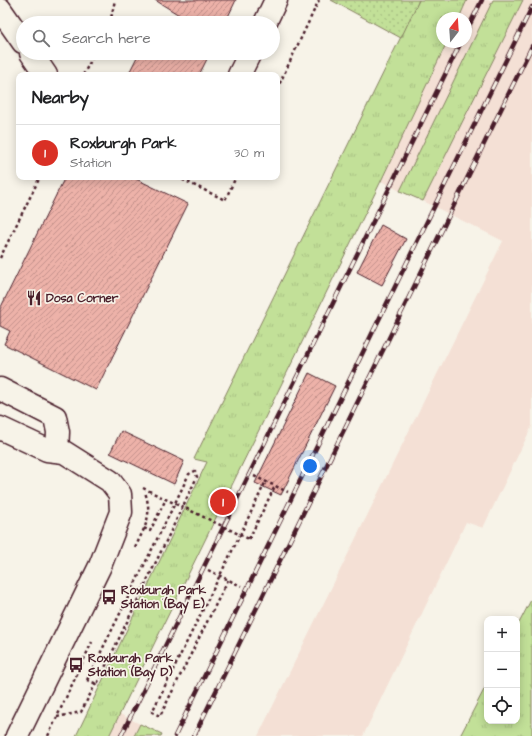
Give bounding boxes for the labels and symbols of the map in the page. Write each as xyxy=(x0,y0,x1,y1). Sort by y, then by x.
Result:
north arrow xyxy=(436,12,472,48)
restaurant icon: Dosa Corner xyxy=(25,289,43,307)
place label: Dosa Corner xyxy=(46,290,119,307)
your location xyxy=(300,456,320,476)
pin: 1 xyxy=(210,487,236,517)
place label: Roxburgh Park Station (Bay E) xyxy=(120,582,207,614)
bus stop icon: Roxburgh Park Station (Bay E) xyxy=(100,588,118,606)
place label: Roxburgh Park Station (Bay D) xyxy=(87,650,174,682)
bus stop icon: Roxburgh Park Station (Bay D) xyxy=(67,656,85,674)

